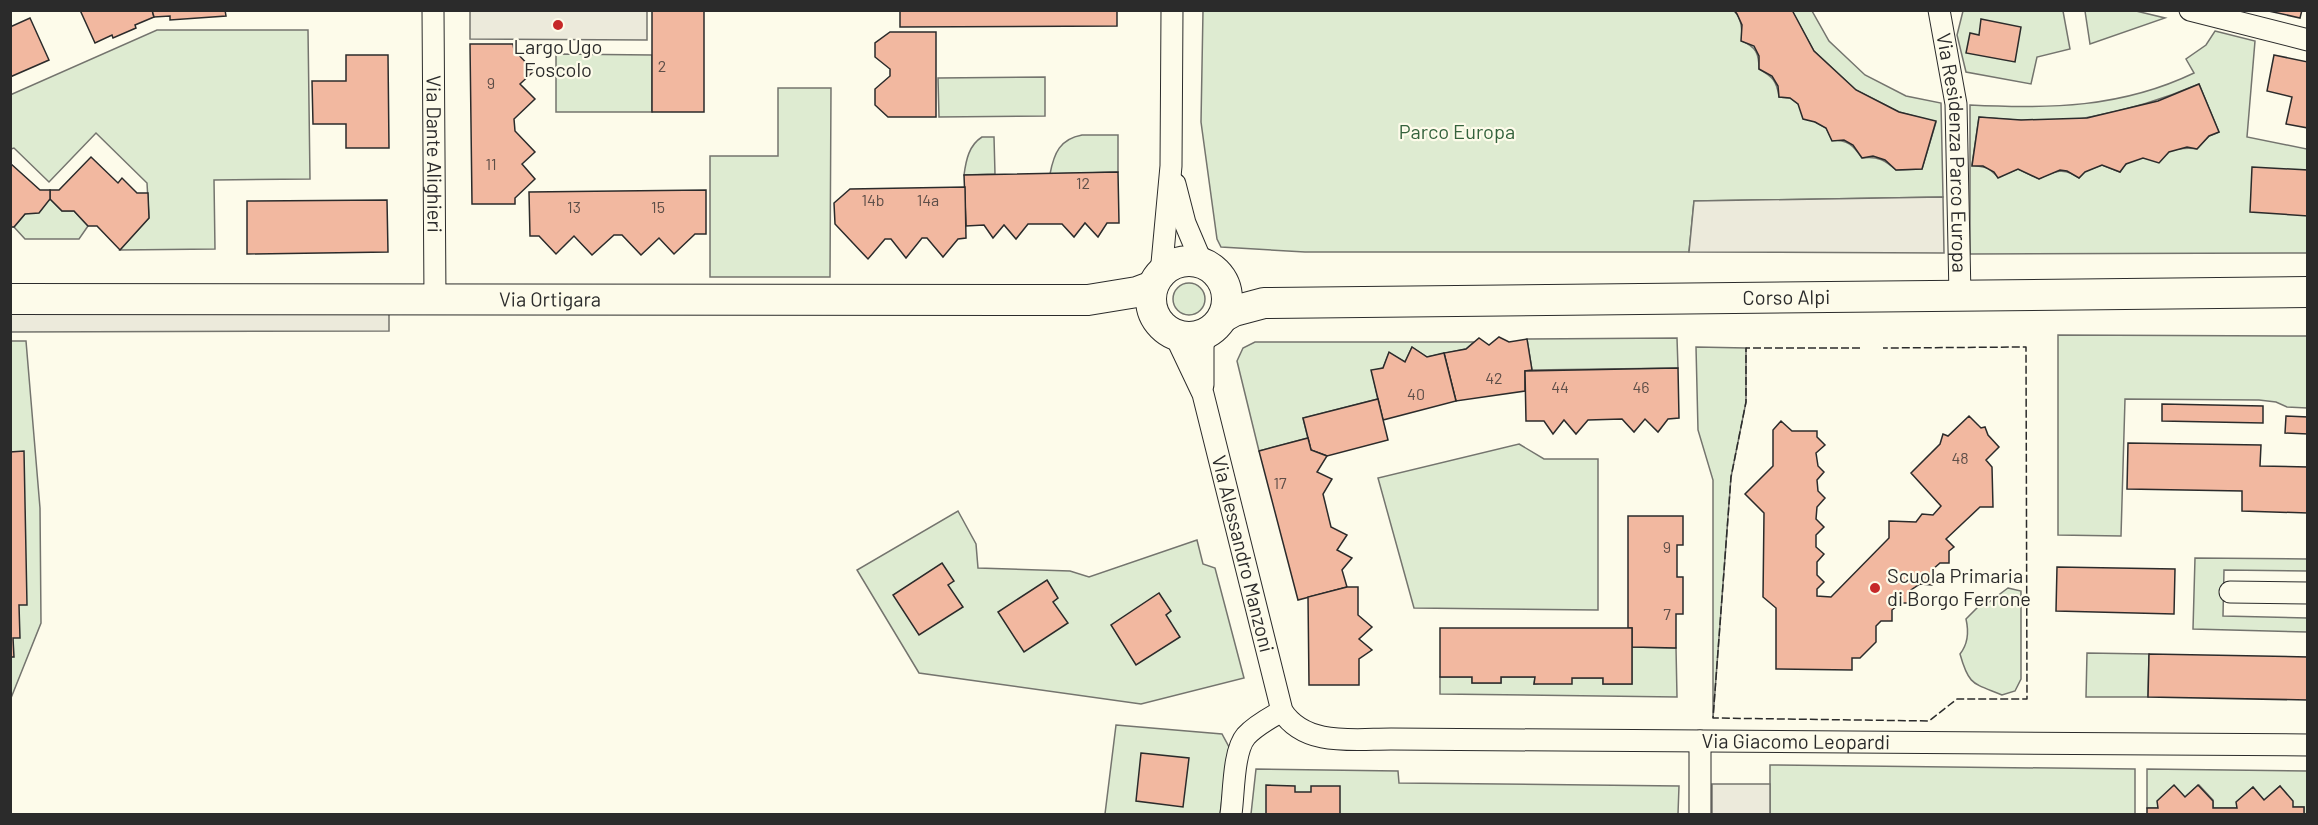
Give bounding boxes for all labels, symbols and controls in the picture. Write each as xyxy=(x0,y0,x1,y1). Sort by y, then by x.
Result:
marker: Largo Ugo Foscolo xyxy=(551,18,565,32)
street label: Via Residenza Parco Europa xyxy=(1932,31,1973,273)
place label: Largo Ugo Foscolo xyxy=(514,34,602,81)
house number: 2 xyxy=(658,56,666,75)
house number: 9 xyxy=(487,73,495,92)
street label: Via Dante Alighieri xyxy=(422,75,448,233)
park label: Parco Europa xyxy=(1399,119,1515,143)
house number: 11 xyxy=(485,154,497,173)
house number: 12 xyxy=(1076,173,1090,192)
house number: 14b xyxy=(861,190,885,209)
house number: 14a xyxy=(917,190,939,209)
house number: 13 xyxy=(567,197,581,216)
house number: 15 xyxy=(651,197,665,216)
street label: Corso Alpi xyxy=(1742,284,1830,309)
street label: Via Ortigara xyxy=(499,286,601,311)
house number: 42 xyxy=(1485,368,1503,387)
house number: 44 xyxy=(1551,377,1569,396)
house number: 46 xyxy=(1632,377,1650,396)
house number: 40 xyxy=(1407,384,1425,403)
house number: 48 xyxy=(1951,448,1969,467)
street label: Via Alessandro Manzoni xyxy=(1208,453,1280,655)
house number: 17 xyxy=(1273,473,1287,492)
house number: 9 xyxy=(1663,537,1671,556)
place label: Scuola Primaria di Borgo Ferrone xyxy=(1887,563,2031,610)
marker: Scuola Primaria di Borgo Ferrone xyxy=(1868,581,1882,595)
house number: 7 xyxy=(1663,604,1671,623)
street label: Via Giacomo Leopardi xyxy=(1701,728,1890,753)

